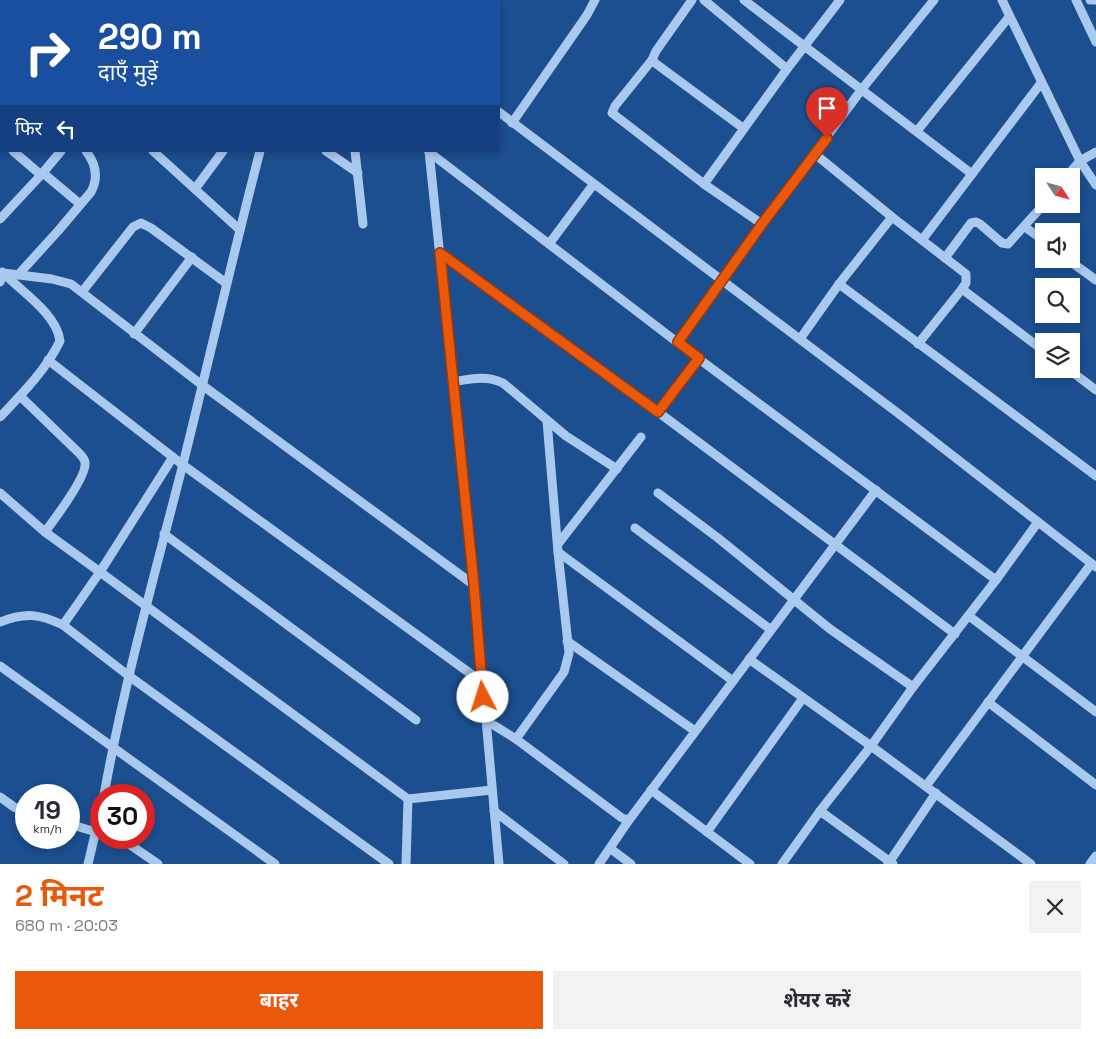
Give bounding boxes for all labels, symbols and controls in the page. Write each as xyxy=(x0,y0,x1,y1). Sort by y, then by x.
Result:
text: 290 m xyxy=(98,15,202,59)
icon: right xyxy=(15,20,80,85)
text: दाएँ मुड़ें xyxy=(98,58,158,86)
pin xyxy=(806,87,848,138)
icon: arrive xyxy=(813,94,841,122)
icon: left xyxy=(52,115,80,143)
text: फिर xyxy=(15,116,42,141)
north arrow xyxy=(1035,168,1080,212)
map controls xyxy=(1035,168,1080,378)
button: sound xyxy=(1035,223,1080,268)
button: search xyxy=(1035,278,1080,323)
button: layers xyxy=(1035,333,1080,378)
position arrow xyxy=(456,670,508,722)
speed limit sign: 30 xyxy=(90,784,155,849)
text: 19 xyxy=(34,794,61,826)
text: km/h xyxy=(33,821,62,837)
text: 2 मिनट xyxy=(15,876,103,915)
button: close xyxy=(1029,881,1081,933)
text: 680 m · 20:03 xyxy=(15,915,118,936)
button: बाहर xyxy=(15,971,543,1029)
button: शेयर करें xyxy=(553,971,1081,1029)

